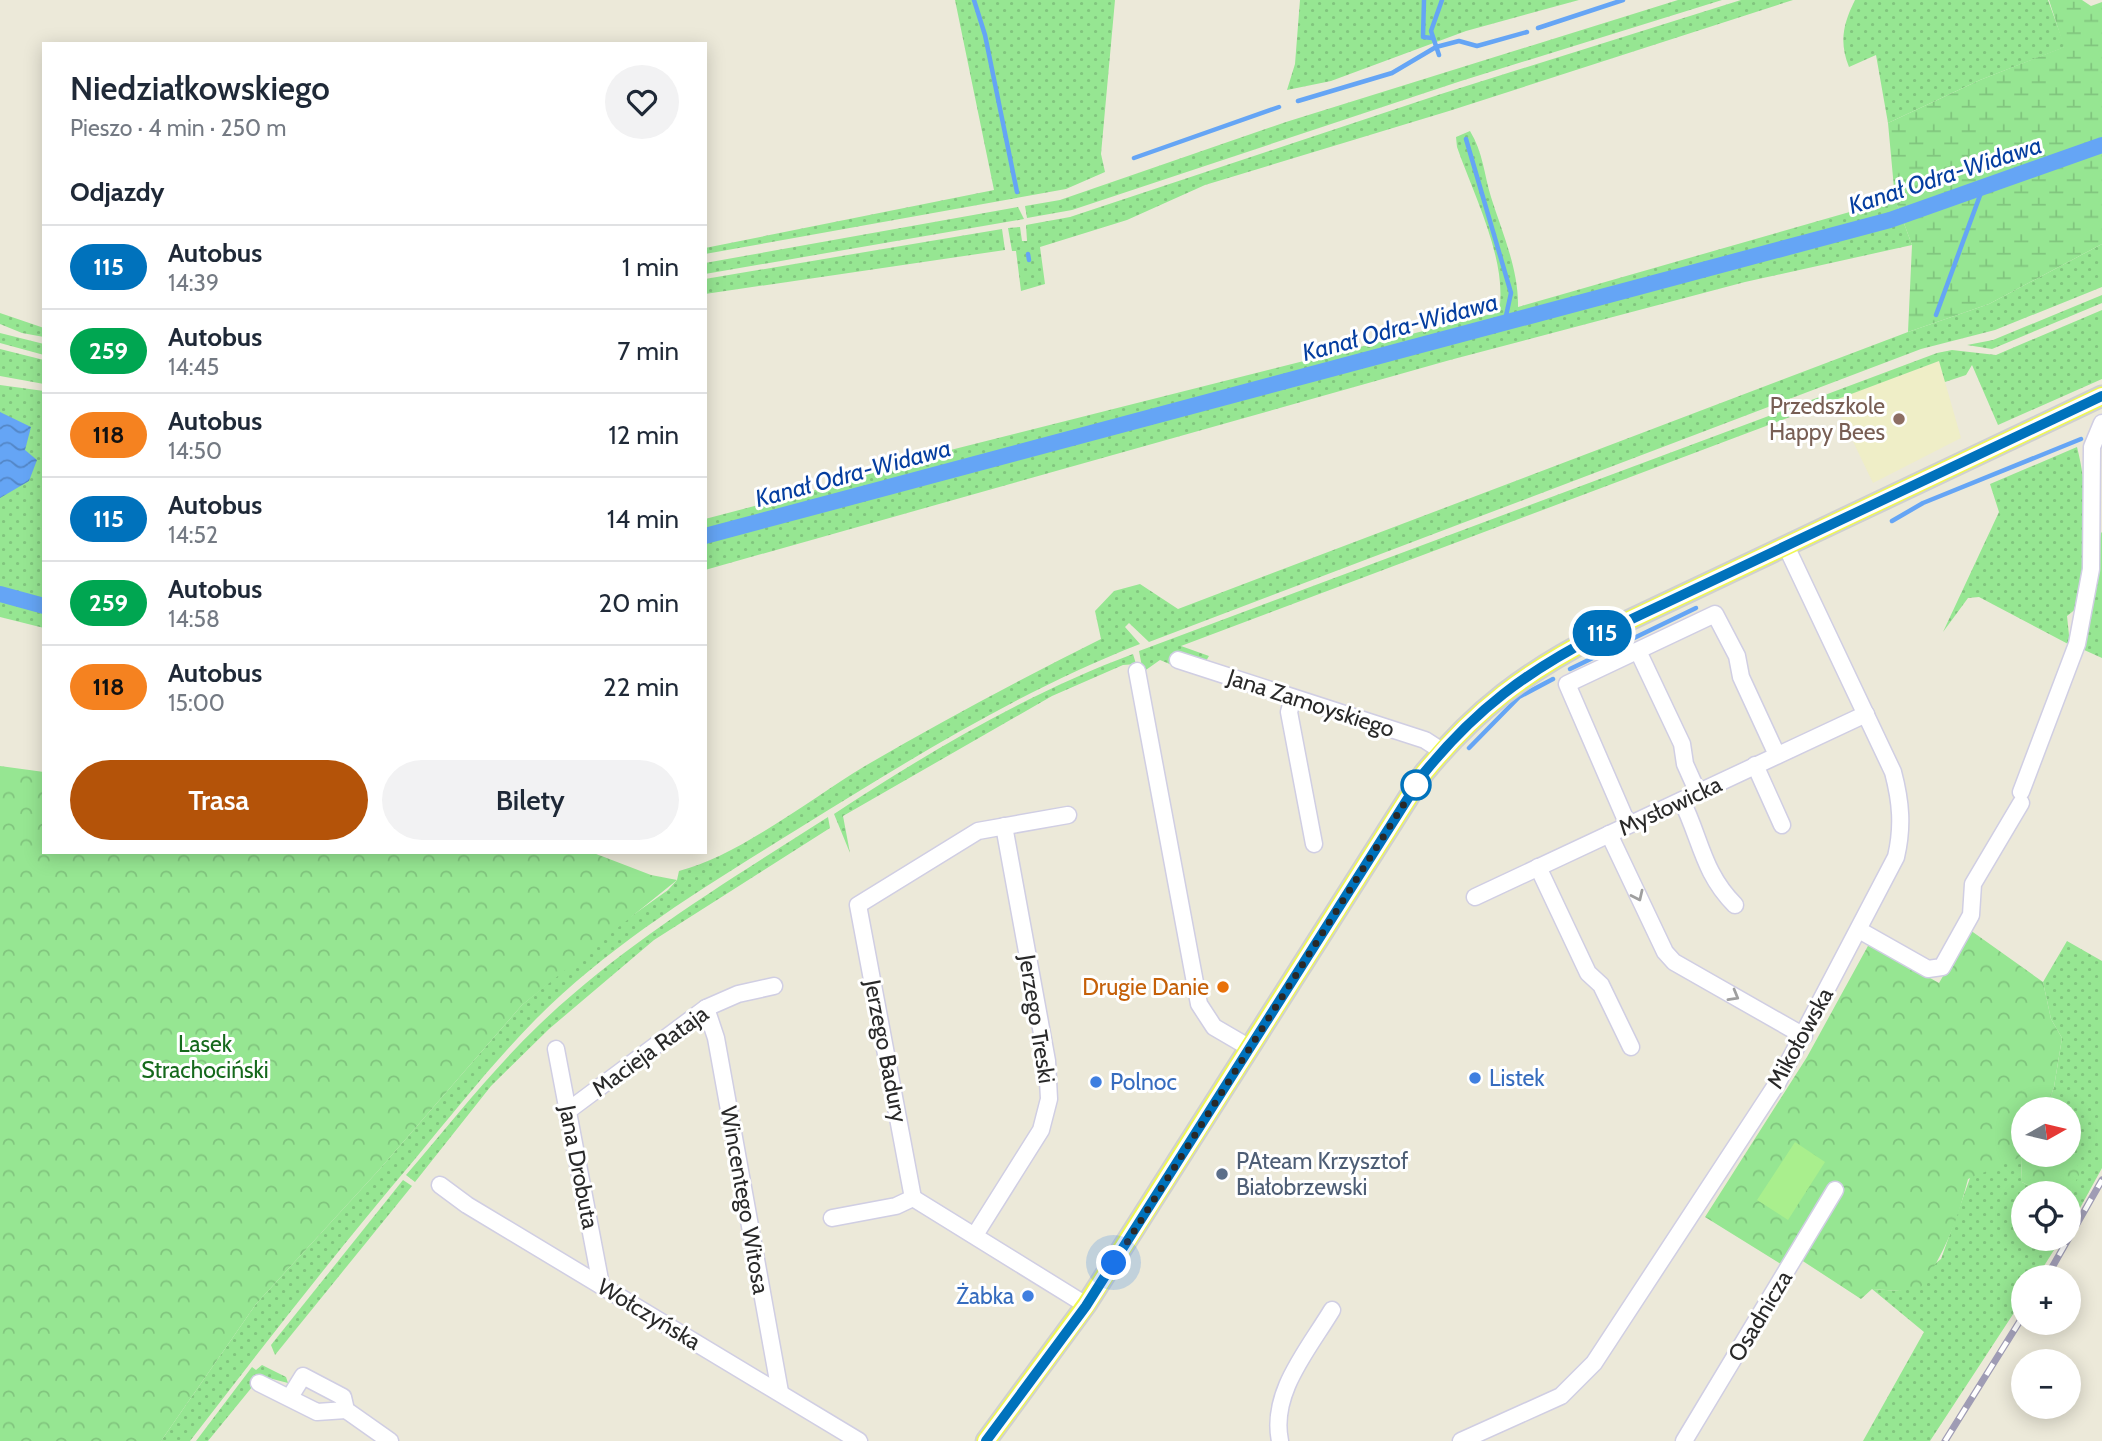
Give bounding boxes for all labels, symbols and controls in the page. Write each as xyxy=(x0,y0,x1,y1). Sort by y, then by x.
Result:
button: heart xyxy=(605,65,679,139)
text: Niedziałkowskiego xyxy=(70,68,330,108)
text: Pieszo · 4 min · 250 m xyxy=(70,114,286,142)
water label: Kanał Odra-Widawa xyxy=(1845,130,2045,220)
text: Odjazdy xyxy=(70,176,165,208)
text: Autobus xyxy=(168,237,262,269)
text: 1 min xyxy=(622,251,679,283)
text: 115 xyxy=(93,252,124,281)
text: 14:39 xyxy=(168,269,219,297)
water label: Kanał Odra-Widawa xyxy=(1299,287,1501,367)
text: Autobus xyxy=(168,321,262,353)
text: 7 min xyxy=(617,335,679,367)
text: 259 xyxy=(89,336,128,365)
text: 14:45 xyxy=(168,353,219,381)
place label: Przedszkole Happy Bees xyxy=(1769,392,1885,446)
text: Autobus xyxy=(168,405,262,437)
marker: Przedszkole Happy Bees xyxy=(1891,411,1907,427)
text: 12 min xyxy=(608,419,679,451)
text: 118 xyxy=(92,420,125,449)
water label: Kanał Odra-Widawa xyxy=(752,433,954,513)
text: 14:50 xyxy=(168,437,222,465)
text: Autobus xyxy=(168,489,262,521)
text: 14 min xyxy=(607,503,679,535)
text: 115 xyxy=(93,504,124,533)
text: 14:52 xyxy=(168,521,218,549)
text: Autobus xyxy=(168,573,262,605)
text: 20 min xyxy=(599,587,679,619)
text: 259 xyxy=(89,588,128,617)
text: 14:58 xyxy=(168,605,220,633)
line badge: 115 xyxy=(1562,610,1642,656)
text: 115 xyxy=(1587,618,1617,647)
text: Autobus xyxy=(168,657,262,689)
street label: Jana Zamoyskiego xyxy=(1223,663,1398,743)
text: 22 min xyxy=(603,671,679,703)
text: 118 xyxy=(92,672,125,701)
text: 15:00 xyxy=(168,689,225,717)
button: Trasa xyxy=(70,760,368,840)
button: Bilety xyxy=(382,760,679,840)
unlabelled marker xyxy=(1401,770,1431,800)
street label: Mysłowicka xyxy=(1614,770,1726,842)
one-way arrow xyxy=(1630,889,1644,901)
street label: Jerzego Treski xyxy=(1013,952,1061,1085)
place label: Drugie Danie xyxy=(1082,973,1209,1001)
street label: Jerzego Badury xyxy=(858,976,914,1125)
marker: Drugie Danie xyxy=(1215,979,1231,995)
street label: Mikołowska xyxy=(1761,983,1839,1093)
one-way arrow xyxy=(1726,988,1739,1001)
street label: Macieja Rataja xyxy=(586,999,714,1103)
park label: Lasek Strachociński xyxy=(141,1030,269,1084)
place label: Listek xyxy=(1489,1064,1545,1092)
place label: Polnoc xyxy=(1110,1068,1177,1096)
marker: Listek xyxy=(1467,1070,1483,1086)
marker: Polnoc xyxy=(1088,1074,1104,1090)
north arrow xyxy=(2011,1097,2081,1167)
map controls xyxy=(2011,1097,2081,1419)
street label: Jana Drobuta xyxy=(553,1102,605,1231)
street label: Wincentego Witosa xyxy=(715,1104,775,1296)
place label: PAteam Krzysztof Białobrzewski xyxy=(1236,1147,1409,1201)
marker: PAteam Krzysztof Białobrzewski xyxy=(1214,1166,1230,1182)
button: locate xyxy=(2011,1181,2081,1251)
your location xyxy=(1096,1245,1131,1280)
button: + xyxy=(2011,1265,2081,1335)
street label: Osadnicza xyxy=(1722,1266,1798,1366)
street label: Wołczyńska xyxy=(592,1272,706,1356)
place label: Żabka xyxy=(956,1282,1014,1310)
marker: Żabka xyxy=(1020,1288,1036,1304)
button: − xyxy=(2011,1349,2081,1419)

